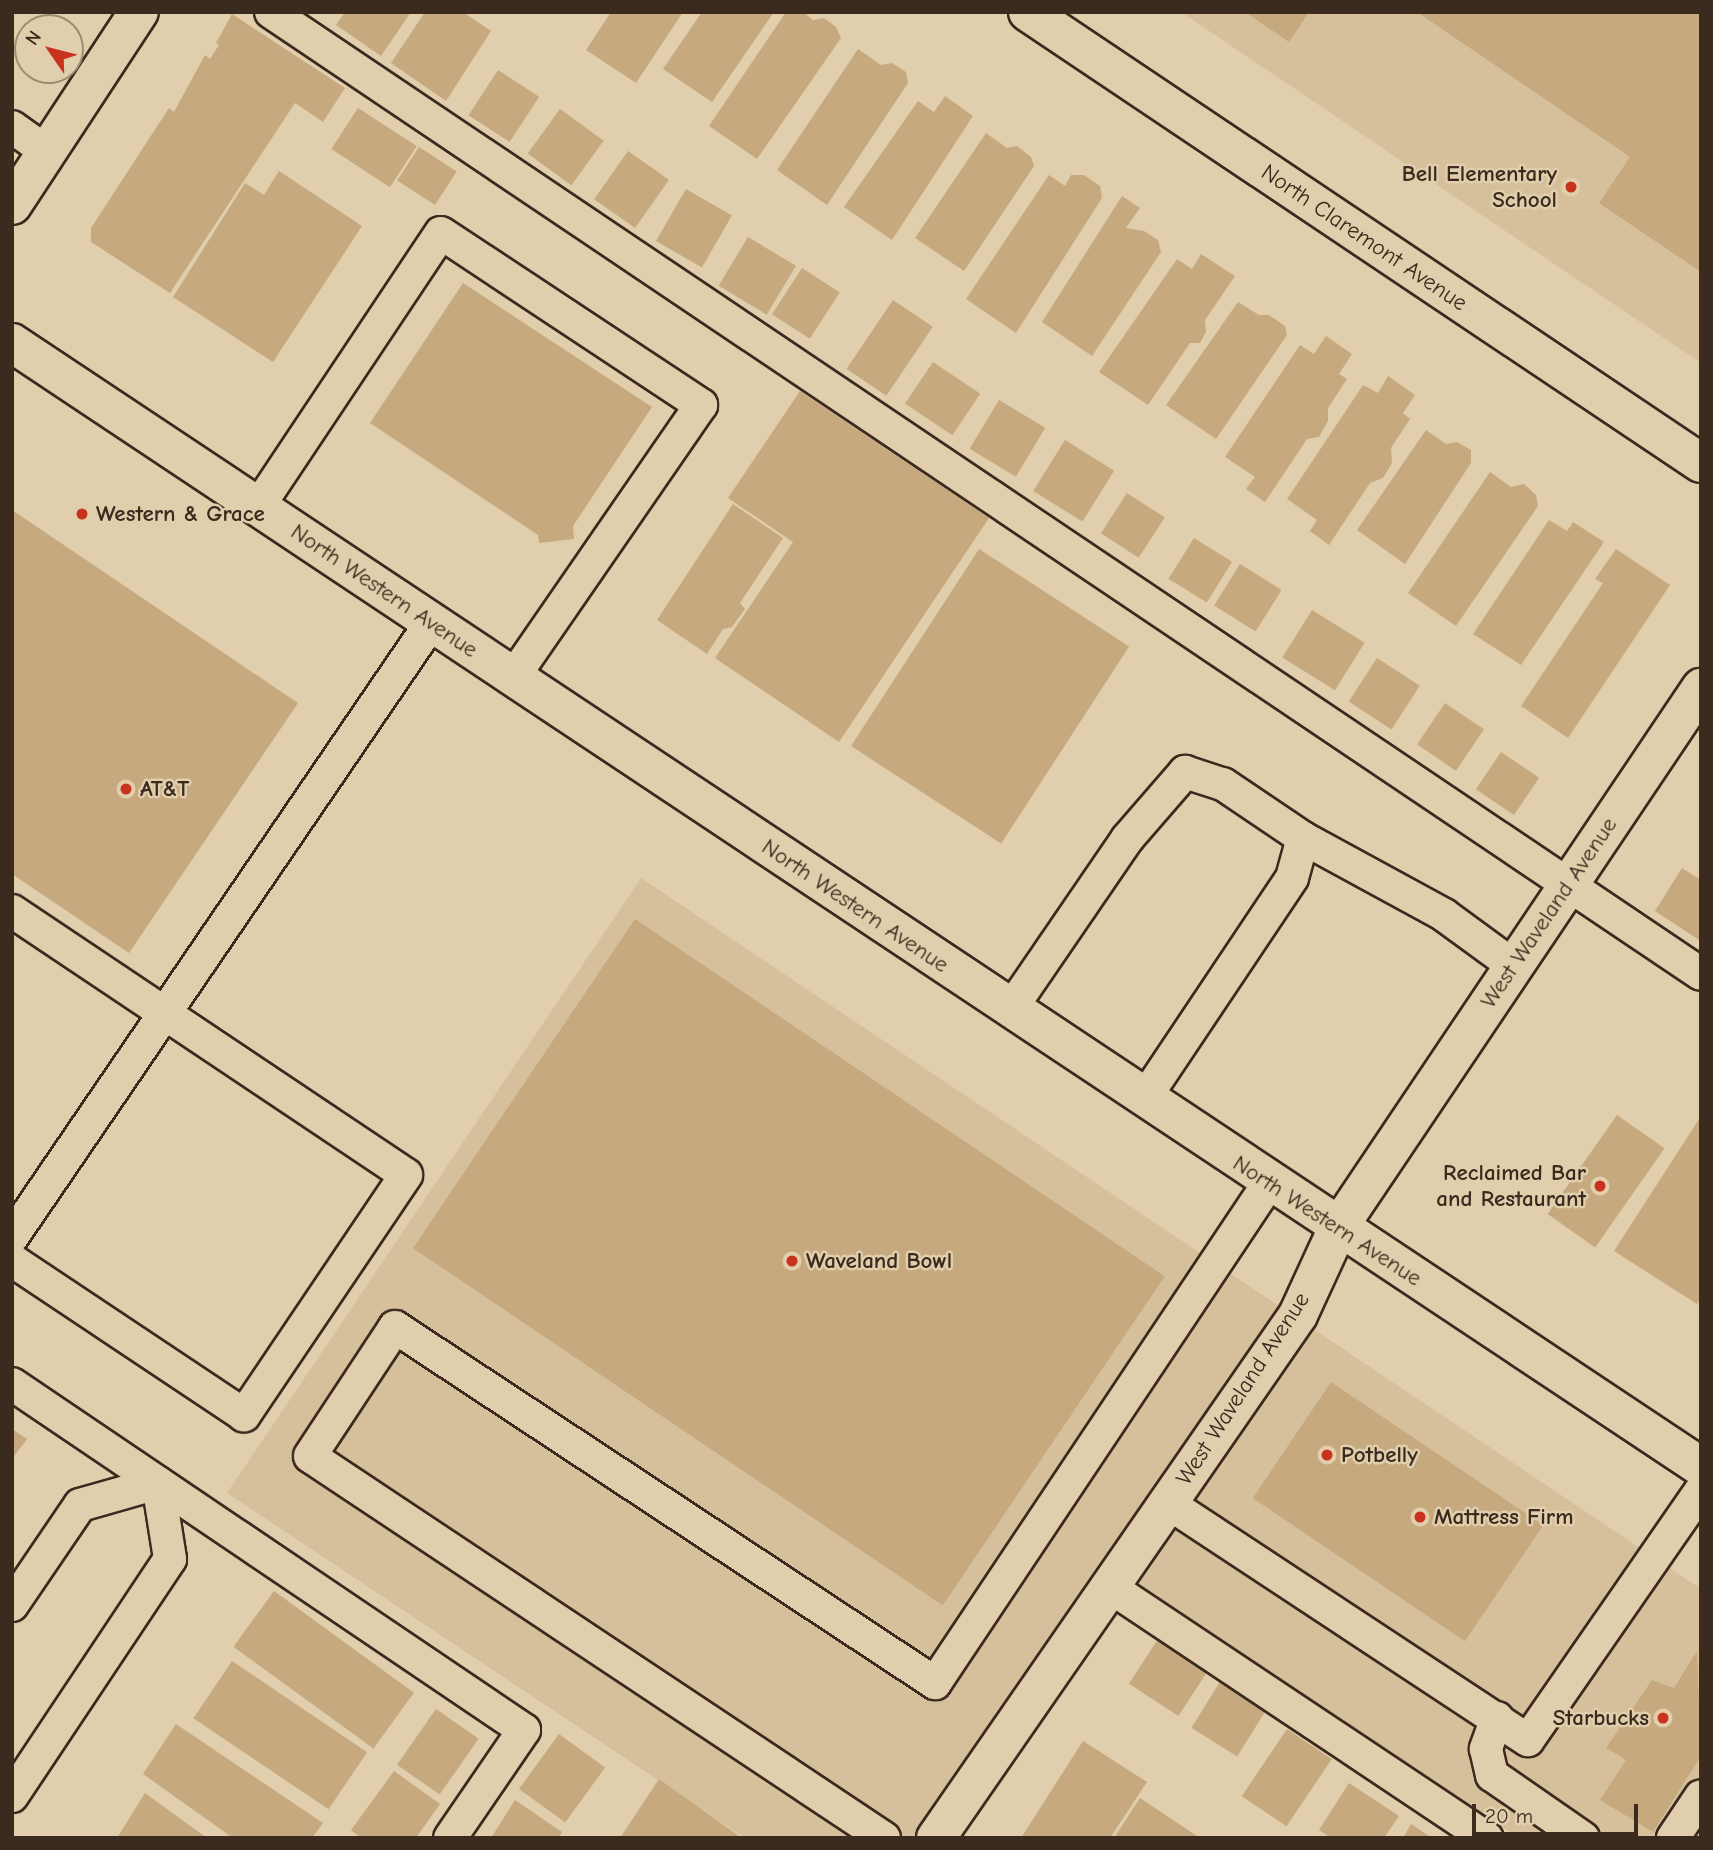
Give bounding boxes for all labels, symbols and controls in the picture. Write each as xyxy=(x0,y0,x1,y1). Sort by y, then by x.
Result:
north arrow xyxy=(14,14,84,84)
text: N xyxy=(21,27,46,49)
street label: North Claremont Avenue xyxy=(1256,159,1472,317)
place label: Bell Elementary School xyxy=(1402,160,1557,214)
marker: Bell Elementary School xyxy=(1563,179,1579,195)
place label: Western & Grace xyxy=(96,500,265,528)
marker: Western & Grace xyxy=(74,506,90,522)
street label: North Western Avenue xyxy=(285,518,483,664)
place label: AT&T xyxy=(140,775,189,803)
marker: AT&T xyxy=(118,781,134,797)
street label: West Waveland Avenue xyxy=(1475,812,1623,1014)
street label: North Western Avenue xyxy=(756,833,954,979)
street label: North Western Avenue xyxy=(1227,1150,1427,1292)
place label: Reclaimed Bar and Restaurant xyxy=(1436,1159,1586,1213)
marker: Reclaimed Bar and Restaurant xyxy=(1592,1178,1608,1194)
place label: Waveland Bowl xyxy=(806,1247,952,1275)
marker: Waveland Bowl xyxy=(784,1253,800,1269)
street label: West Waveland Avenue xyxy=(1170,1287,1316,1491)
place label: Potbelly xyxy=(1341,1441,1418,1469)
marker: Potbelly xyxy=(1319,1447,1335,1463)
place label: Mattress Firm xyxy=(1434,1503,1573,1531)
marker: Mattress Firm xyxy=(1412,1509,1428,1525)
place label: Starbucks xyxy=(1553,1704,1649,1732)
marker: Starbucks xyxy=(1655,1710,1671,1726)
scale bar xyxy=(1475,1790,1641,1834)
text: 20 m xyxy=(1485,1804,1533,1828)

